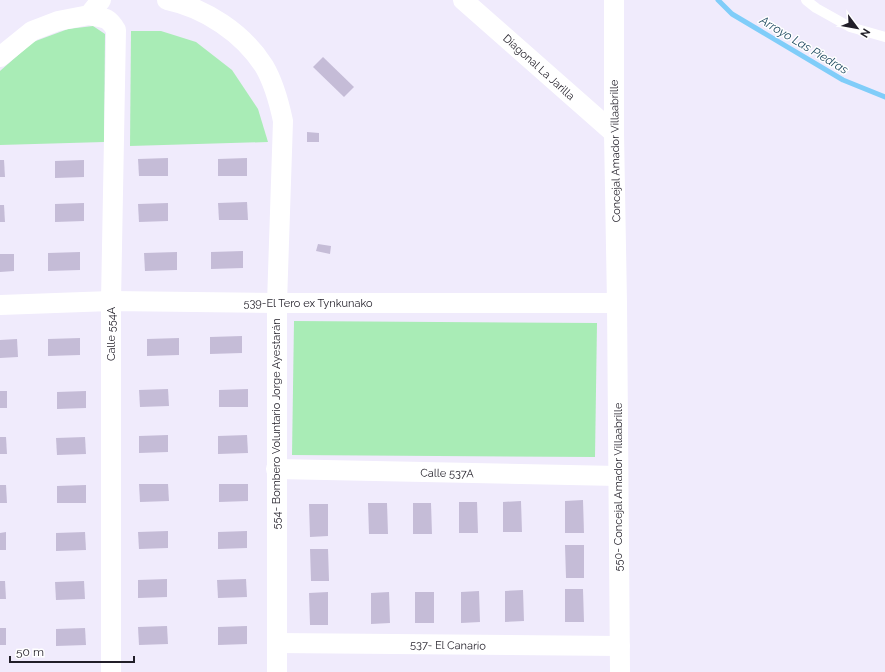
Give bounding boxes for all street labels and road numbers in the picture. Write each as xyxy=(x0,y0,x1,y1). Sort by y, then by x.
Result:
street label: Diagonal La Jarilla xyxy=(500,32,577,103)
street label: Concejal Amador Villaabrille xyxy=(608,79,623,223)
street label: 539-El Tero ex Tynkunako xyxy=(243,297,373,310)
street label: Calle 554A xyxy=(105,306,118,361)
street label: 554- Bombero Voluntario Jorge Ayestarán xyxy=(270,318,283,530)
street label: 550- Concejal Amador Villaabrille xyxy=(612,402,625,572)
street label: Calle 537A xyxy=(420,467,474,480)
street label: 537- El Canario xyxy=(410,638,486,653)

